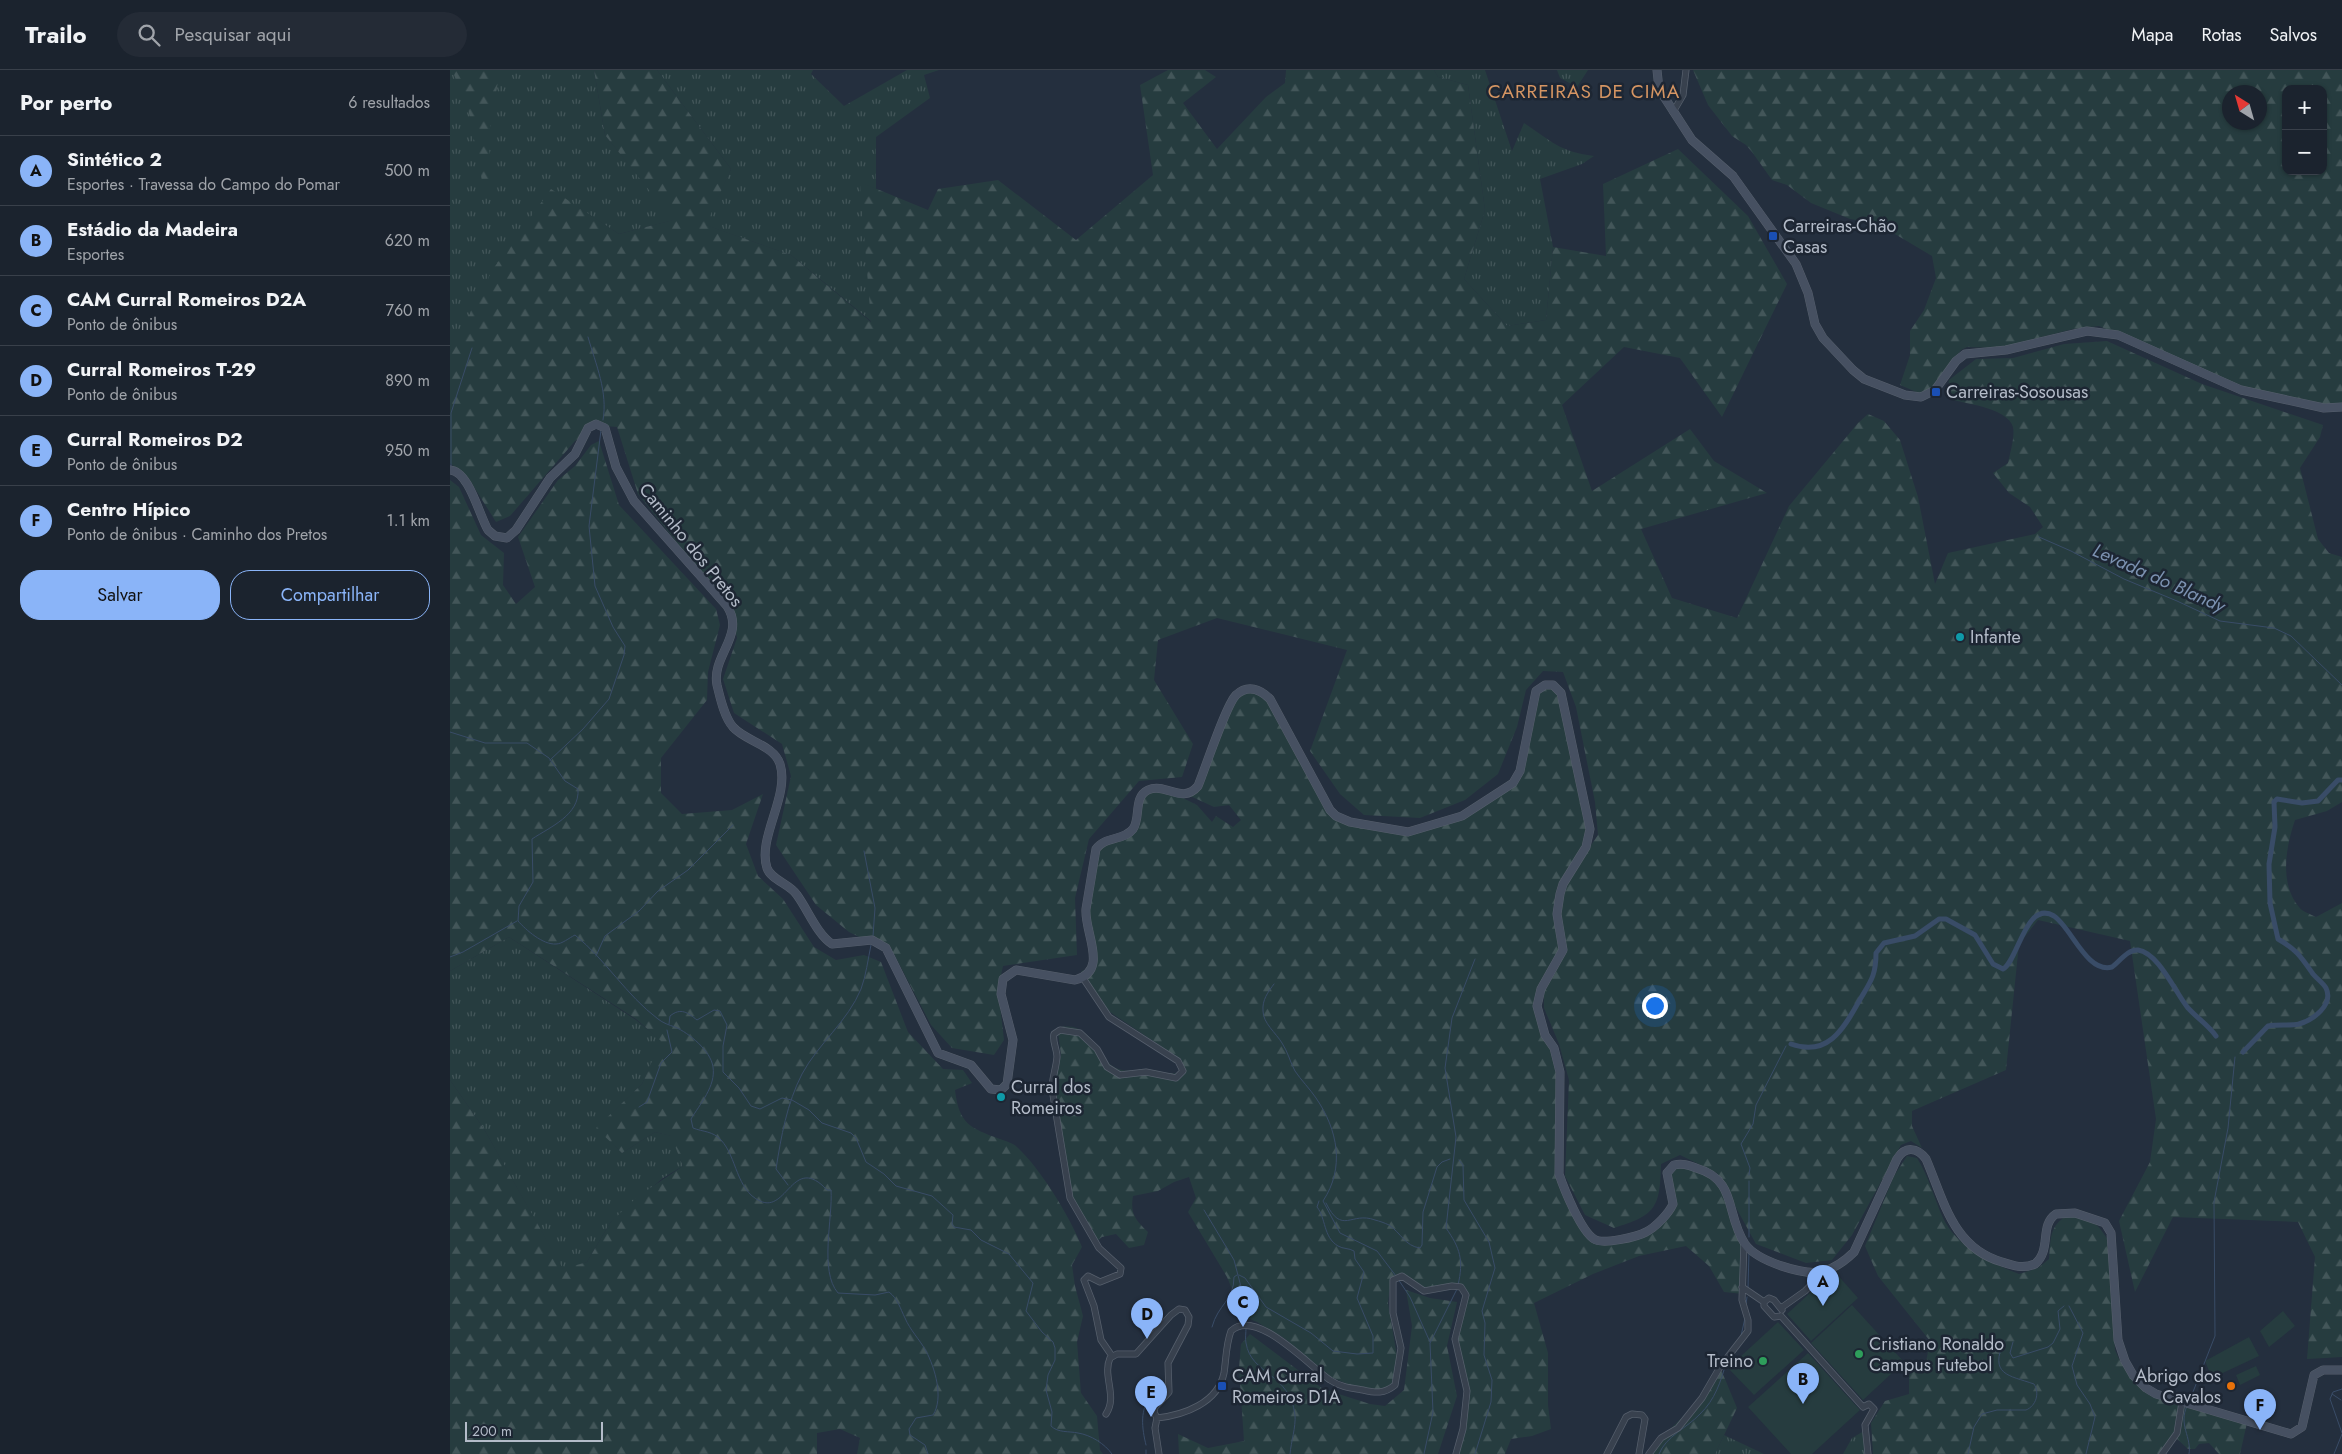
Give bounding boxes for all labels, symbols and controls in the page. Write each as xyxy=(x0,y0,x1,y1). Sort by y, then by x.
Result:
search box xyxy=(117,12,467,57)
text: Trailo xyxy=(25,17,87,52)
icon: search xyxy=(135,21,163,49)
text: Pesquisar aqui xyxy=(175,21,292,48)
text: Mapa xyxy=(2131,22,2173,48)
text: Rotas xyxy=(2201,22,2242,48)
text: Salvos xyxy=(2270,22,2317,48)
district label: CARREIRAS DE CIMA xyxy=(1488,78,1680,105)
north arrow xyxy=(2222,85,2267,130)
map controls xyxy=(2282,85,2327,175)
button: + xyxy=(2282,85,2327,130)
text: Por perto xyxy=(20,88,112,118)
text: 6 resultados xyxy=(348,91,430,114)
button: − xyxy=(2282,130,2327,175)
text: Sintético 2 xyxy=(67,146,162,173)
text: A xyxy=(30,159,42,182)
text: 500 m xyxy=(384,159,430,182)
text: Esportes · Travessa do Campo do Pomar xyxy=(67,173,340,196)
place label: Carreiras-Chão Casas xyxy=(1783,213,1896,260)
text: Estádio da Madeira xyxy=(67,216,238,243)
text: B xyxy=(31,229,41,252)
text: 620 m xyxy=(385,229,430,252)
marker: Carreiras-Chão Casas xyxy=(1767,230,1779,242)
text: Esportes xyxy=(67,243,124,266)
text: CAM Curral Romeiros D2A xyxy=(67,286,306,313)
text: C xyxy=(30,299,42,322)
text: 760 m xyxy=(386,299,430,322)
text: Ponto de ônibus xyxy=(67,313,177,336)
text: Curral Romeiros T-29 xyxy=(67,356,256,383)
text: D xyxy=(30,369,42,392)
text: 890 m xyxy=(385,369,430,392)
place label: Carreiras-Sosousas xyxy=(1946,379,2088,405)
text: Ponto de ônibus xyxy=(67,383,177,406)
marker: Carreiras-Sosousas xyxy=(1930,386,1942,398)
text: Curral Romeiros D2 xyxy=(67,426,243,453)
text: E xyxy=(31,439,41,462)
text: 950 m xyxy=(385,439,430,462)
text: Ponto de ônibus xyxy=(67,453,177,476)
street label: Caminho dos Pretos xyxy=(633,477,749,613)
text: Centro Hípico xyxy=(67,496,190,523)
text: F xyxy=(32,509,40,532)
text: 1.1 km xyxy=(386,509,430,532)
text: Ponto de ônibus · Caminho dos Pretos xyxy=(67,523,327,546)
water label: Levada do Blandy xyxy=(2088,537,2231,620)
button: Salvar xyxy=(20,570,220,620)
button: Compartilhar xyxy=(230,570,430,620)
place label: Infante xyxy=(1970,624,2021,650)
marker: Infante xyxy=(1954,631,1966,643)
your location xyxy=(1642,993,1668,1019)
place label: Curral dos Romeiros xyxy=(1011,1074,1091,1121)
marker: Curral dos Romeiros xyxy=(995,1091,1007,1103)
pin: A xyxy=(1807,1265,1839,1306)
pin: C xyxy=(1227,1286,1259,1327)
pin: D xyxy=(1131,1298,1163,1339)
place label: Cristiano Ronaldo Campus Futebol xyxy=(1869,1331,2004,1378)
place label: Treino xyxy=(1707,1348,1753,1374)
marker: Cristiano Ronaldo Campus Futebol xyxy=(1853,1348,1865,1360)
marker: Treino xyxy=(1757,1355,1769,1367)
place label: CAM Curral Romeiros D1A xyxy=(1232,1363,1341,1410)
pin: B xyxy=(1787,1363,1819,1404)
place label: Abrigo dos Cavalos xyxy=(2135,1363,2221,1410)
pin: E xyxy=(1135,1376,1167,1417)
marker: CAM Curral Romeiros D1A xyxy=(1216,1380,1228,1392)
marker: Abrigo dos Cavalos xyxy=(2225,1380,2237,1392)
pin: F xyxy=(2244,1389,2276,1430)
scale bar xyxy=(465,1419,602,1442)
text: 200 m xyxy=(472,1421,512,1441)

